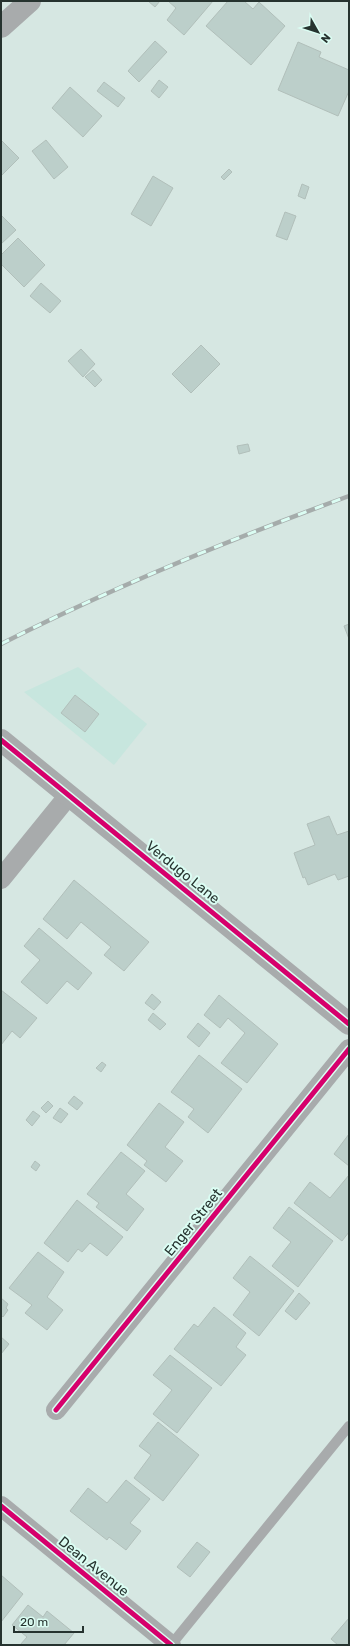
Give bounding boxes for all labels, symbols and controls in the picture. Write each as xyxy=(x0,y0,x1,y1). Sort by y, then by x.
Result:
north arrow xyxy=(298,12,338,52)
text: N xyxy=(318,31,333,45)
street label: Verdugo Lane xyxy=(142,837,223,907)
street label: Enger Street xyxy=(161,1185,226,1260)
street label: Dean Avenue xyxy=(55,1533,132,1600)
scale bar xyxy=(14,1608,83,1634)
text: 20 m xyxy=(20,1615,48,1629)

